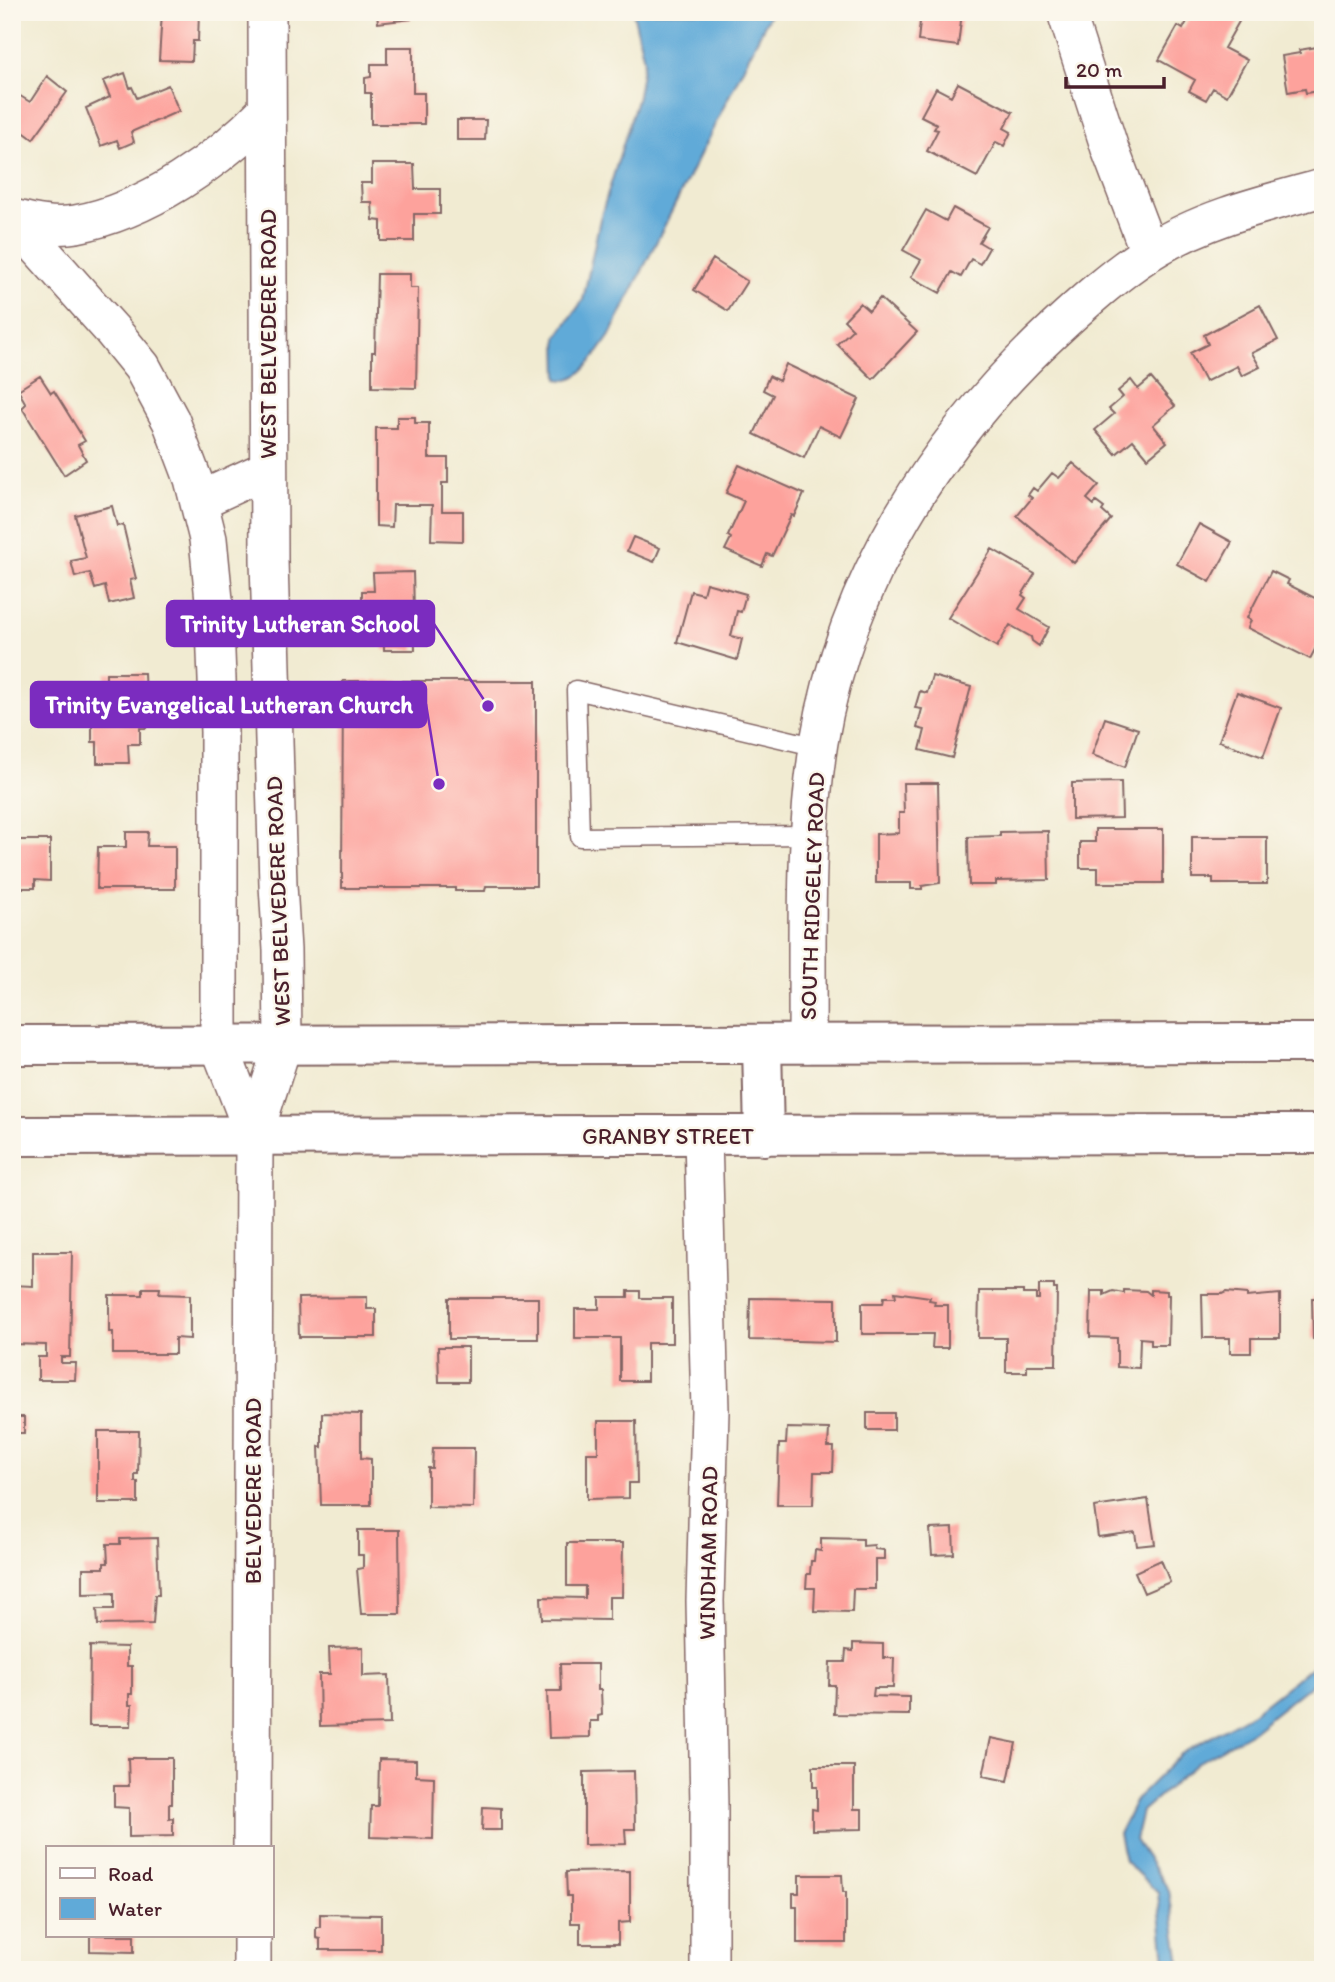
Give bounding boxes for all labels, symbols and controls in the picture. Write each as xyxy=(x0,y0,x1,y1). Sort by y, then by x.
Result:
scale bar xyxy=(1066,46,1164,90)
text: 20 m xyxy=(1076,57,1123,82)
street label: WEST BELVEDERE ROAD xyxy=(254,209,282,459)
callout: Trinity Lutheran School xyxy=(167,601,434,646)
text: Trinity Lutheran School xyxy=(179,609,420,639)
callout: Trinity Evangelical Lutheran Church xyxy=(31,682,426,727)
text: Trinity Evangelical Lutheran Church xyxy=(44,690,413,720)
street label: SOUTH RIDGELEY ROAD xyxy=(794,772,830,1020)
street label: WEST BELVEDERE ROAD xyxy=(260,776,296,1026)
street label: GRANBY STREET xyxy=(582,1122,754,1150)
street label: BELVEDERE ROAD xyxy=(239,1398,267,1584)
street label: WINDHAM ROAD xyxy=(692,1466,724,1640)
legend xyxy=(46,1846,273,1937)
text: Road xyxy=(108,1861,154,1886)
text: Water xyxy=(108,1896,162,1921)

